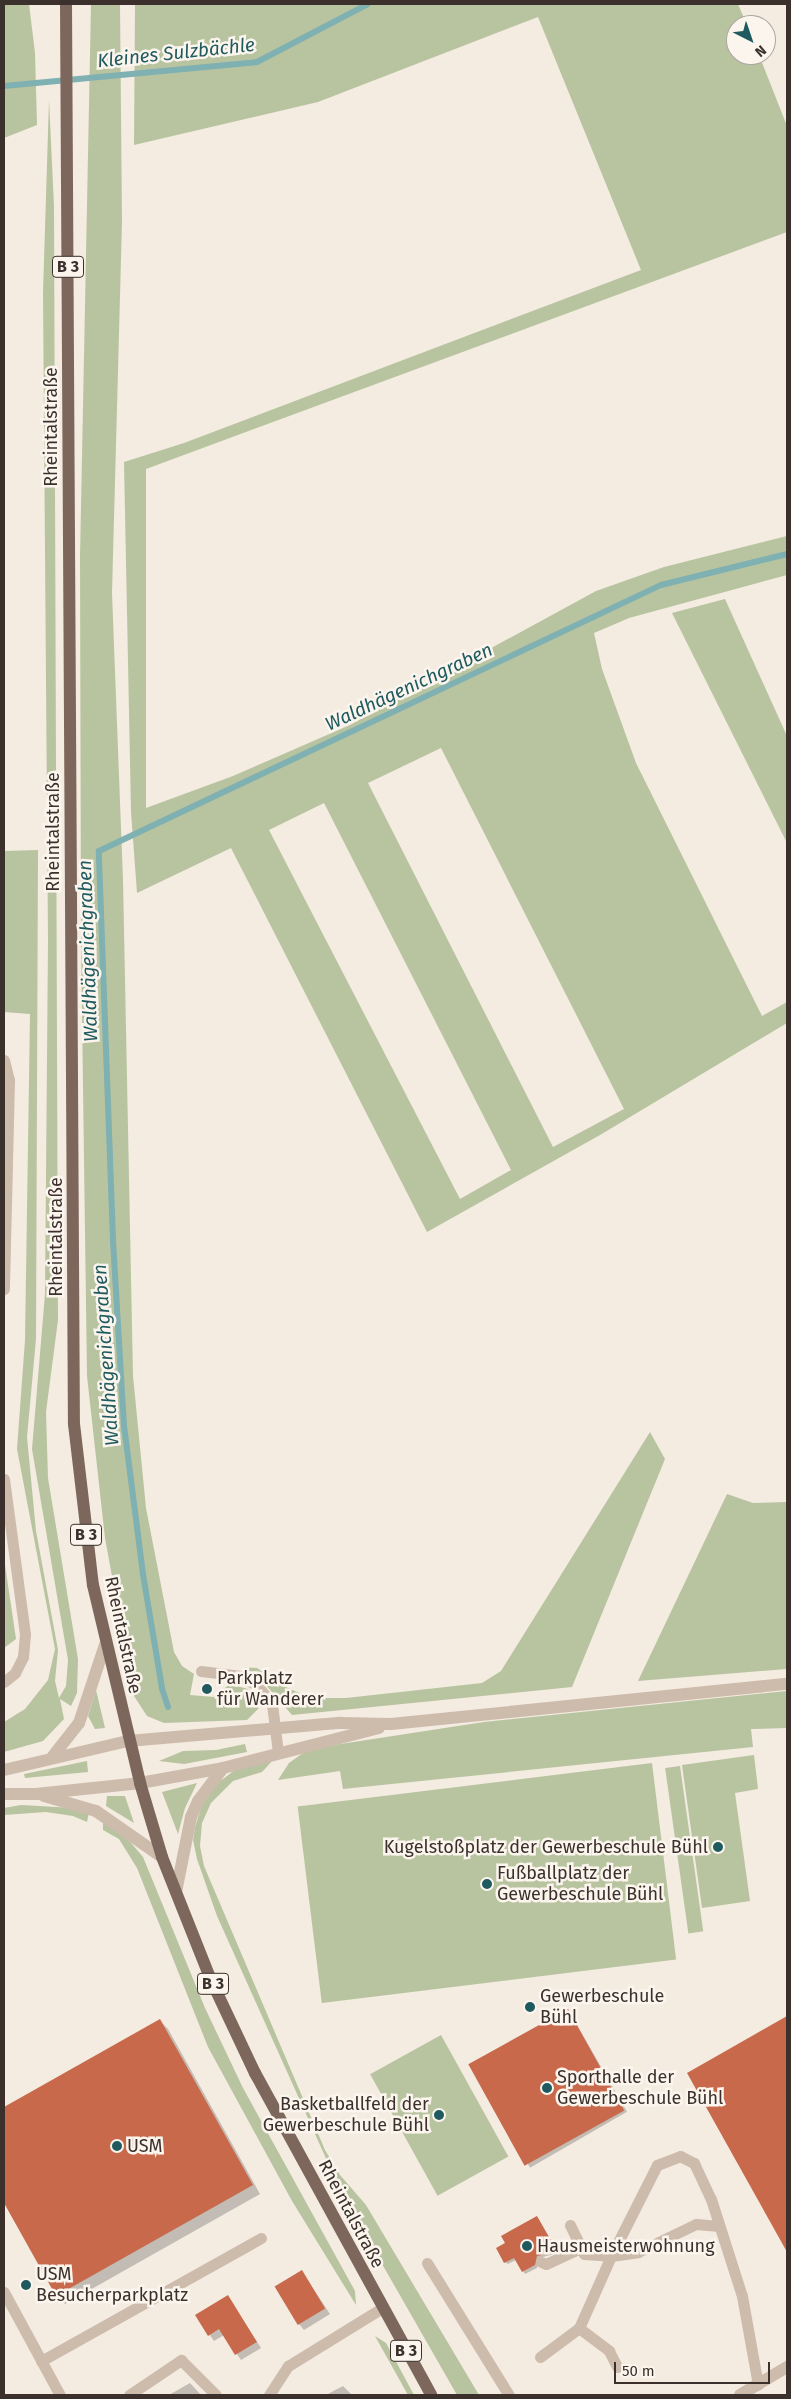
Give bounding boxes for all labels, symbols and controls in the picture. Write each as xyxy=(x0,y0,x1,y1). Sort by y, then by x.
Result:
north arrow xyxy=(726,15,776,65)
water label: Kleines Sulzbächle xyxy=(96,33,256,73)
text: N xyxy=(751,41,770,60)
road number: B 3 xyxy=(52,253,84,280)
street label: Rheintalstraße xyxy=(40,367,62,487)
water label: Waldhägenichgraben xyxy=(322,638,496,736)
street label: Rheintalstraße xyxy=(42,772,64,892)
water label: Waldhägenichgraben xyxy=(73,860,103,1042)
street label: Rheintalstraße xyxy=(45,1177,67,1297)
water label: Waldhägenichgraben xyxy=(88,1263,124,1447)
road number: B 3 xyxy=(70,1522,102,1548)
street label: Rheintalstraße xyxy=(100,1574,146,1696)
place label: Parkplatz für Wanderer xyxy=(217,1668,324,1710)
marker: Parkplatz für Wanderer xyxy=(201,1683,213,1695)
place label: Kugelstoßplatz der Gewerbeschule Bühl xyxy=(384,1836,708,1858)
marker: Kugelstoßplatz der Gewerbeschule Bühl xyxy=(712,1841,724,1853)
place label: Fußballplatz der Gewerbeschule Bühl xyxy=(497,1863,663,1906)
marker: Fußballplatz der Gewerbeschule Bühl xyxy=(481,1878,493,1890)
road number: B 3 xyxy=(197,1970,229,1998)
place label: Gewerbeschule Bühl xyxy=(540,1986,664,2028)
marker: Gewerbeschule Bühl xyxy=(524,2001,536,2013)
place label: Sporthalle der Gewerbeschule Bühl xyxy=(557,2067,723,2110)
marker: Sporthalle der Gewerbeschule Bühl xyxy=(541,2082,553,2094)
place label: Basketballfeld der Gewerbeschule Bühl xyxy=(263,2094,429,2136)
marker: Basketballfeld der Gewerbeschule Bühl xyxy=(433,2109,445,2121)
place label: USM xyxy=(127,2135,162,2157)
marker: USM xyxy=(111,2140,123,2152)
street label: Rheintalstraße xyxy=(313,2156,389,2272)
place label: Hausmeisterwohnung xyxy=(537,2235,715,2257)
marker: Hausmeisterwohnung xyxy=(521,2240,533,2252)
place label: USM Besucherparkplatz xyxy=(36,2264,188,2306)
marker: USM Besucherparkplatz xyxy=(20,2279,32,2291)
road number: B 3 xyxy=(390,2338,422,2364)
scale bar xyxy=(616,2352,772,2384)
text: 50 m xyxy=(622,2362,655,2380)

